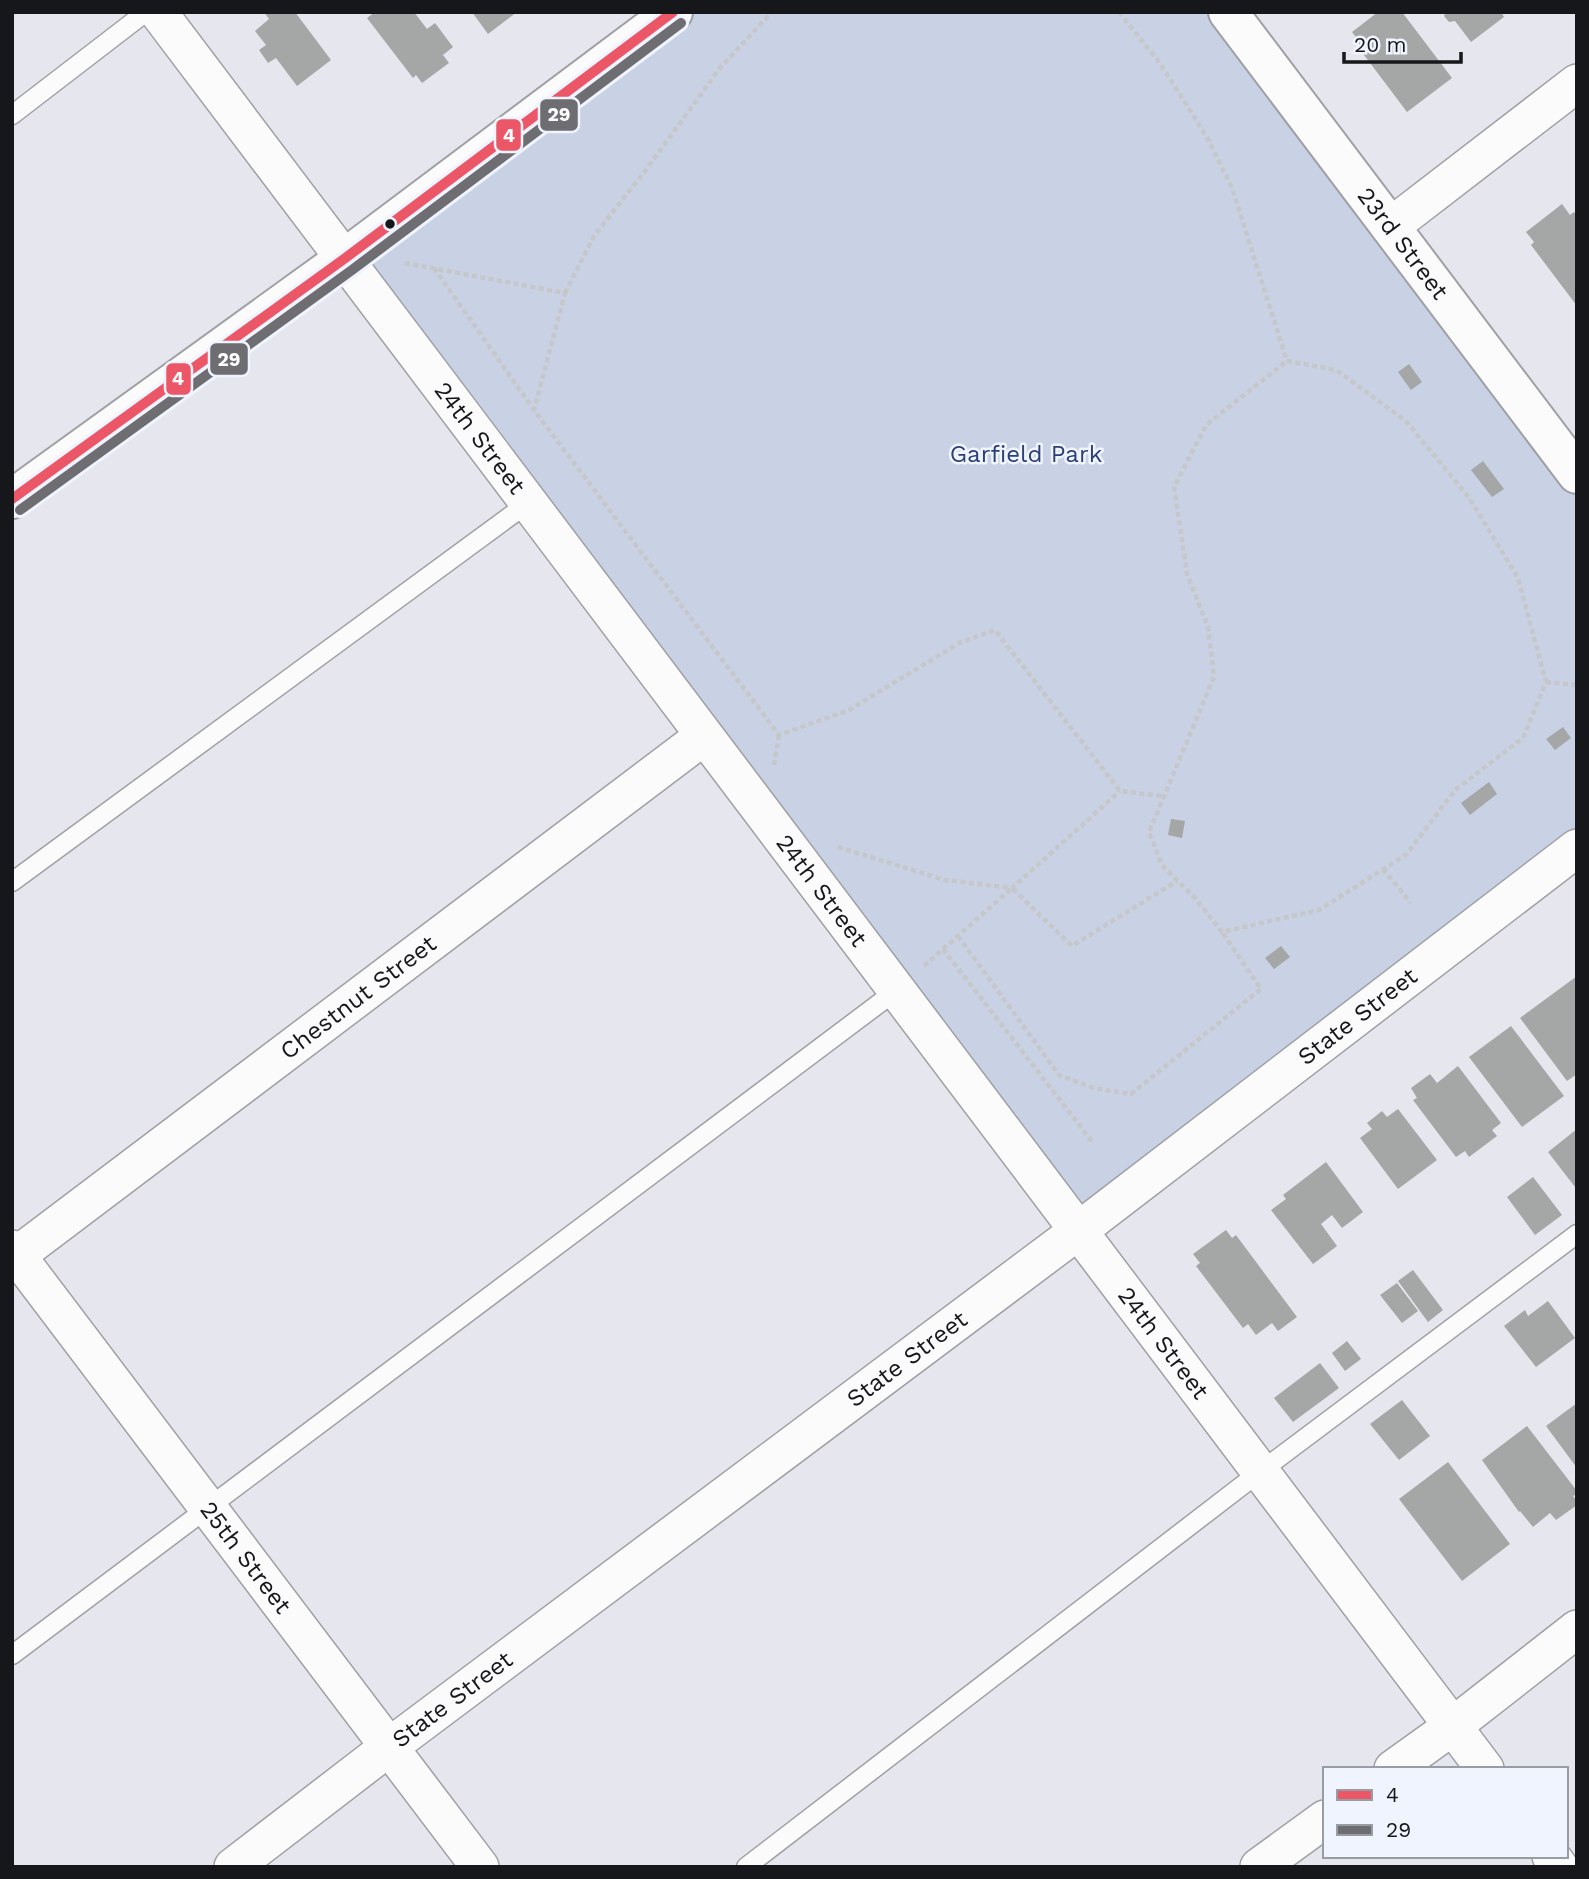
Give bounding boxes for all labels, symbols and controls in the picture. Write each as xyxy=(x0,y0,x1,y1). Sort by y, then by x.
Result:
scale bar xyxy=(1344,21,1461,65)
text: 20 m xyxy=(1354,32,1406,57)
line badge: 29 xyxy=(539,98,579,132)
text: 29 xyxy=(547,103,571,126)
line badge: 4 xyxy=(495,118,522,152)
text: 4 xyxy=(503,124,515,147)
street label: 23rd Street xyxy=(1352,182,1454,305)
unlabelled marker xyxy=(383,217,397,231)
line badge: 29 xyxy=(209,342,249,376)
text: 29 xyxy=(217,348,241,371)
line badge: 4 xyxy=(165,362,192,396)
text: 4 xyxy=(172,367,184,390)
street label: 24th Street xyxy=(428,376,531,500)
park label: Garfield Park xyxy=(950,440,1103,468)
street label: 24th Street xyxy=(770,829,873,952)
street label: Chestnut Street xyxy=(275,929,442,1065)
street label: State Street xyxy=(1292,962,1423,1071)
street label: 24th Street xyxy=(1112,1281,1215,1405)
street label: State Street xyxy=(841,1305,973,1413)
street label: 25th Street xyxy=(194,1496,297,1619)
street label: State Street xyxy=(387,1645,518,1754)
legend xyxy=(1323,1767,1568,1858)
text: 4 xyxy=(1386,1782,1399,1807)
text: 29 xyxy=(1386,1817,1411,1842)

